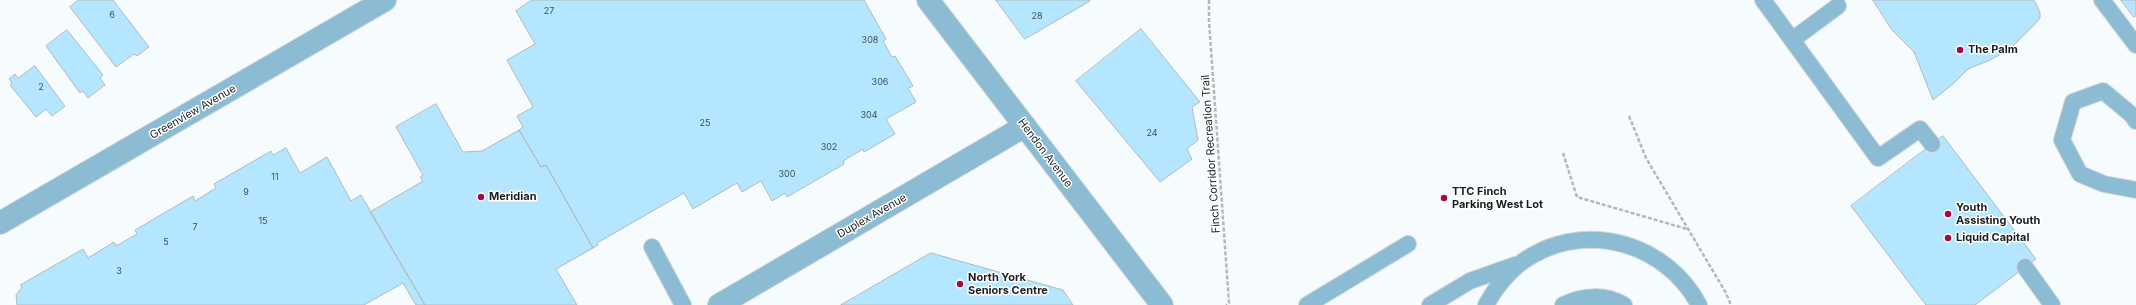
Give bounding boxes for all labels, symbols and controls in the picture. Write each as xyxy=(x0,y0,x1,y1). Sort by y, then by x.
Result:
house number: 27 xyxy=(544,6,554,16)
house number: 6 xyxy=(109,10,115,20)
house number: 28 xyxy=(1031,11,1043,21)
house number: 308 xyxy=(862,35,878,45)
place label: The Palm xyxy=(1968,43,2018,57)
marker: The Palm xyxy=(1955,45,1965,55)
street label: Finch Corridor Recreation Trail xyxy=(1199,74,1223,234)
house number: 306 xyxy=(872,77,888,87)
house number: 2 xyxy=(38,82,44,92)
street label: Greenview Avenue xyxy=(148,82,238,142)
house number: 304 xyxy=(860,110,878,120)
street label: Hendon Avenue xyxy=(1015,116,1075,190)
house number: 25 xyxy=(700,118,710,128)
house number: 24 xyxy=(1146,128,1158,138)
house number: 302 xyxy=(821,142,837,152)
house number: 300 xyxy=(779,169,795,179)
house number: 11 xyxy=(271,172,279,182)
place label: TTC Finch Parking West Lot xyxy=(1452,185,1543,211)
house number: 9 xyxy=(243,187,249,197)
place label: Meridian xyxy=(489,190,536,204)
street label: Duplex Avenue xyxy=(835,191,909,241)
marker: Meridian xyxy=(476,192,486,202)
marker: TTC Finch Parking West Lot xyxy=(1439,193,1449,203)
place label: Youth Assisting Youth xyxy=(1956,201,2040,227)
marker: Youth Assisting Youth xyxy=(1943,209,1953,219)
house number: 15 xyxy=(258,216,268,226)
house number: 7 xyxy=(192,222,198,232)
place label: Liquid Capital xyxy=(1956,231,2029,245)
marker: Liquid Capital xyxy=(1943,233,1953,243)
house number: 5 xyxy=(163,237,169,247)
house number: 3 xyxy=(116,266,122,276)
place label: North York Seniors Centre xyxy=(968,271,1048,297)
marker: North York Seniors Centre xyxy=(955,279,965,289)

